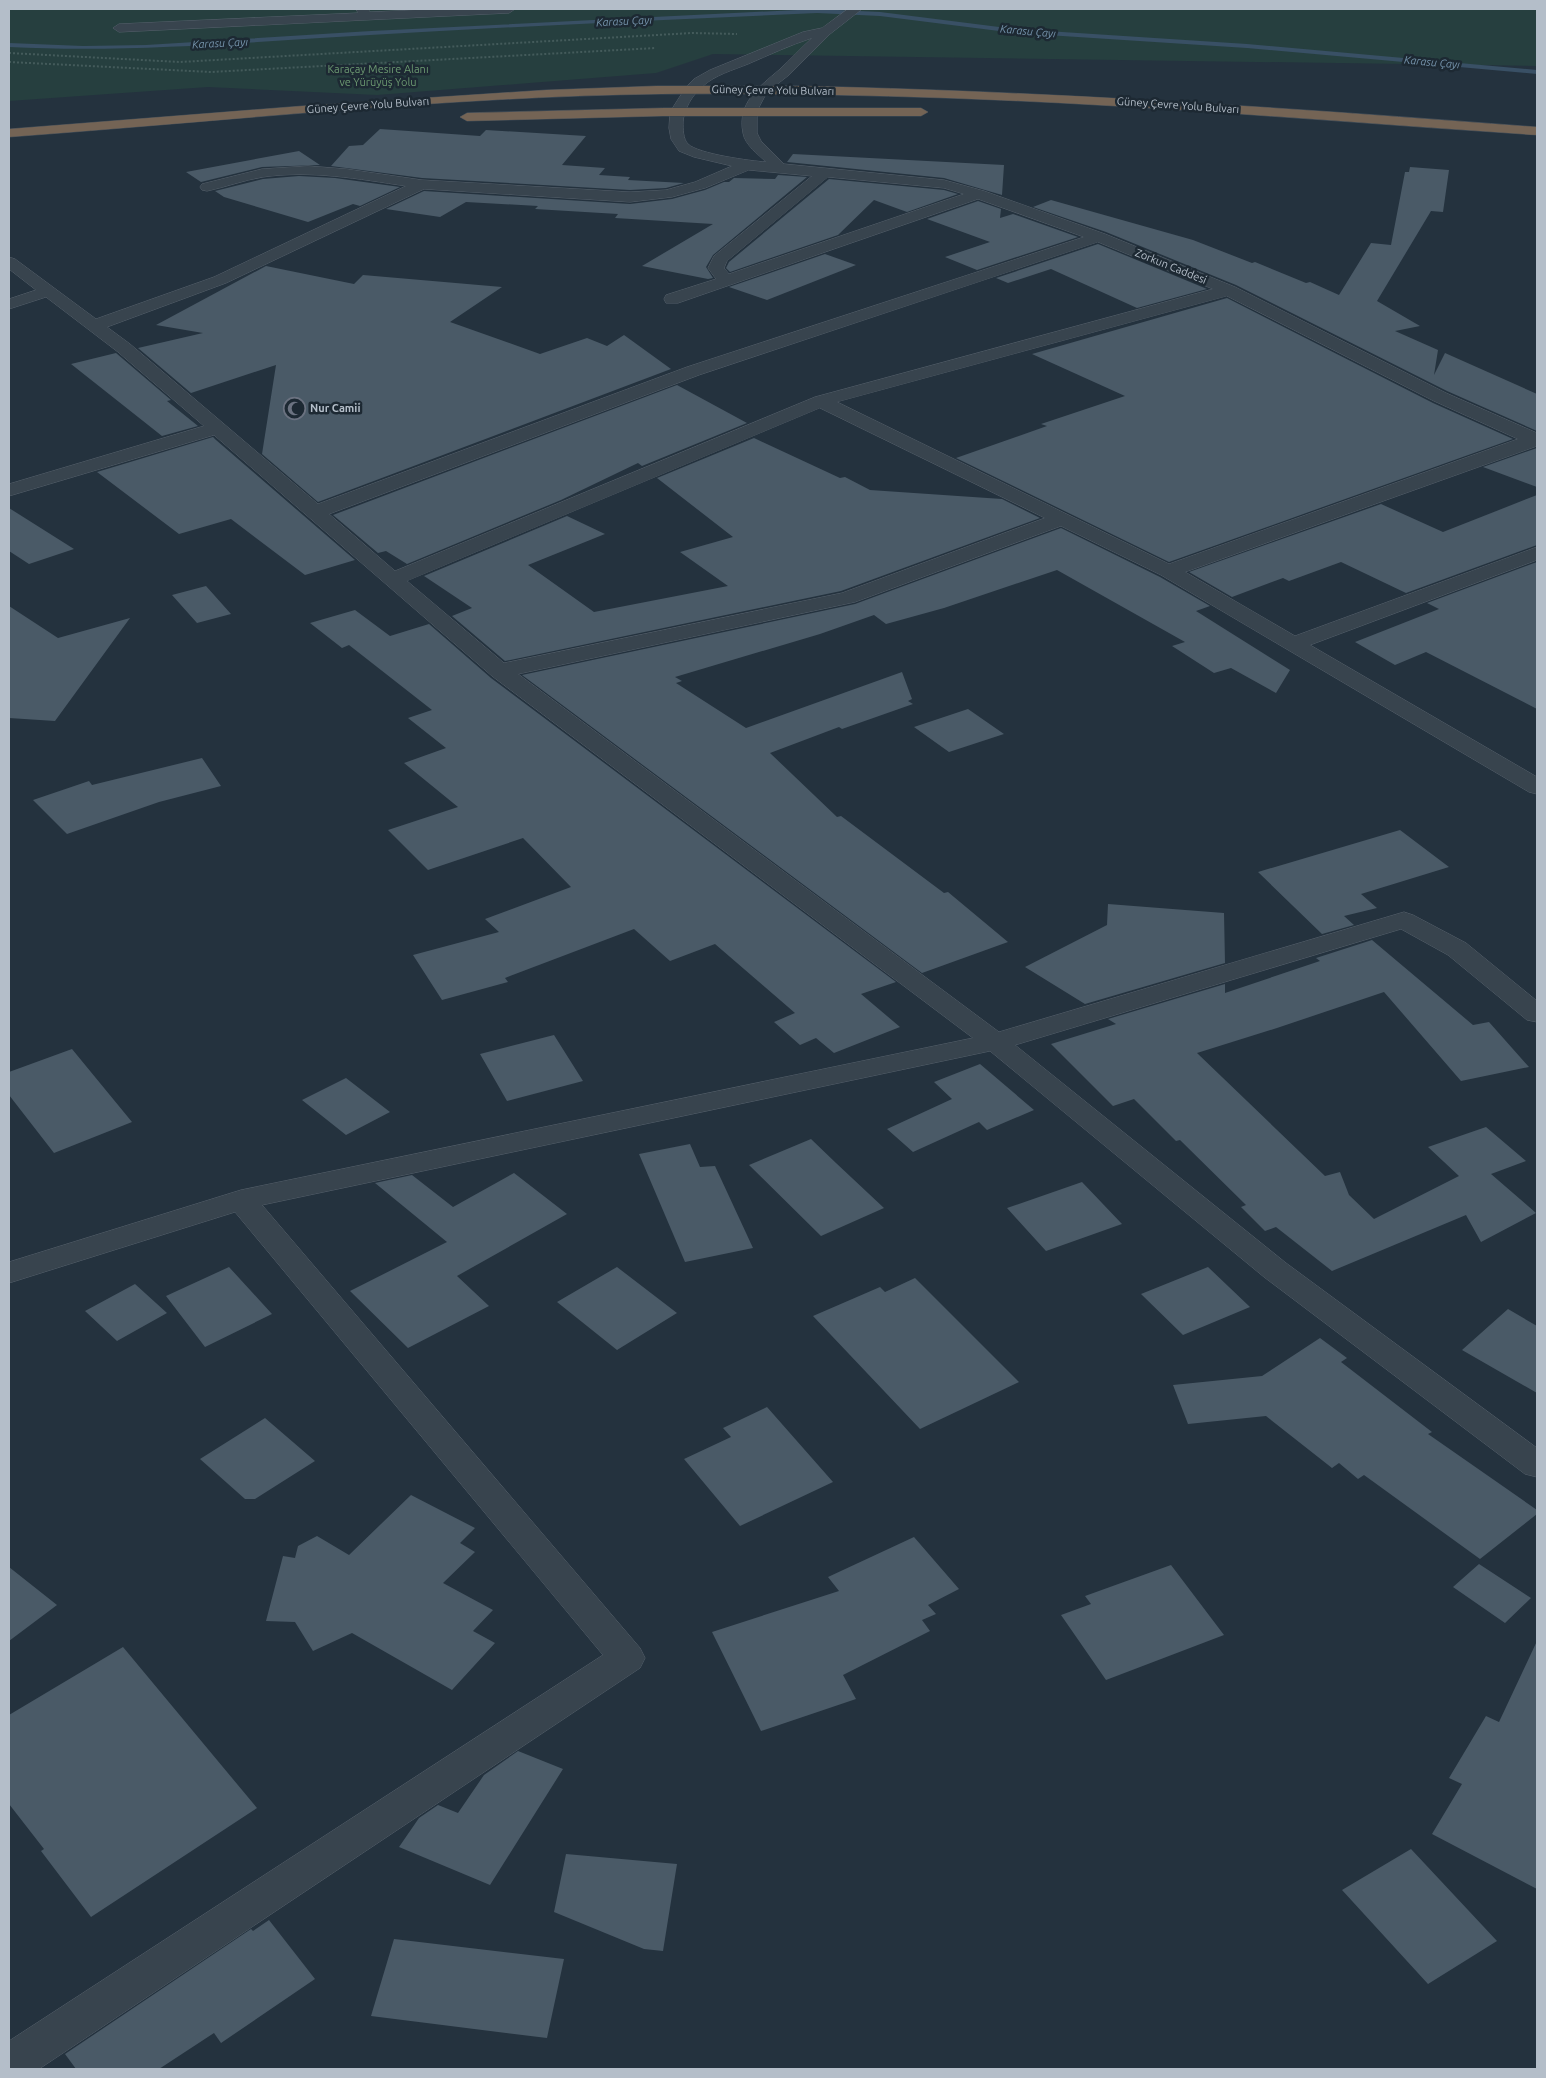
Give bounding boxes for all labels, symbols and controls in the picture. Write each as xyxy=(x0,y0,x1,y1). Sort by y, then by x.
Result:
water label: Karasu Çayı xyxy=(596,14,652,28)
water label: Karasu Çayı xyxy=(1000,23,1057,39)
water label: Karasu Çayı xyxy=(192,36,248,50)
water label: Karasu Çayı xyxy=(1404,54,1461,70)
park label: Karaçay Mesire Alanı ve Yürüyüş Yolu xyxy=(327,63,429,88)
street label: Güney Çevre Yolu Bulvarı xyxy=(712,83,834,97)
street label: Güney Çevre Yolu Bulvarı xyxy=(306,95,430,115)
street label: Güney Çevre Yolu Bulvarı xyxy=(1116,95,1240,115)
street label: Zorkun Caddesi xyxy=(1133,246,1209,286)
mosque icon: Nur Camii xyxy=(282,396,306,420)
place label: Nur Camii xyxy=(310,402,360,414)

